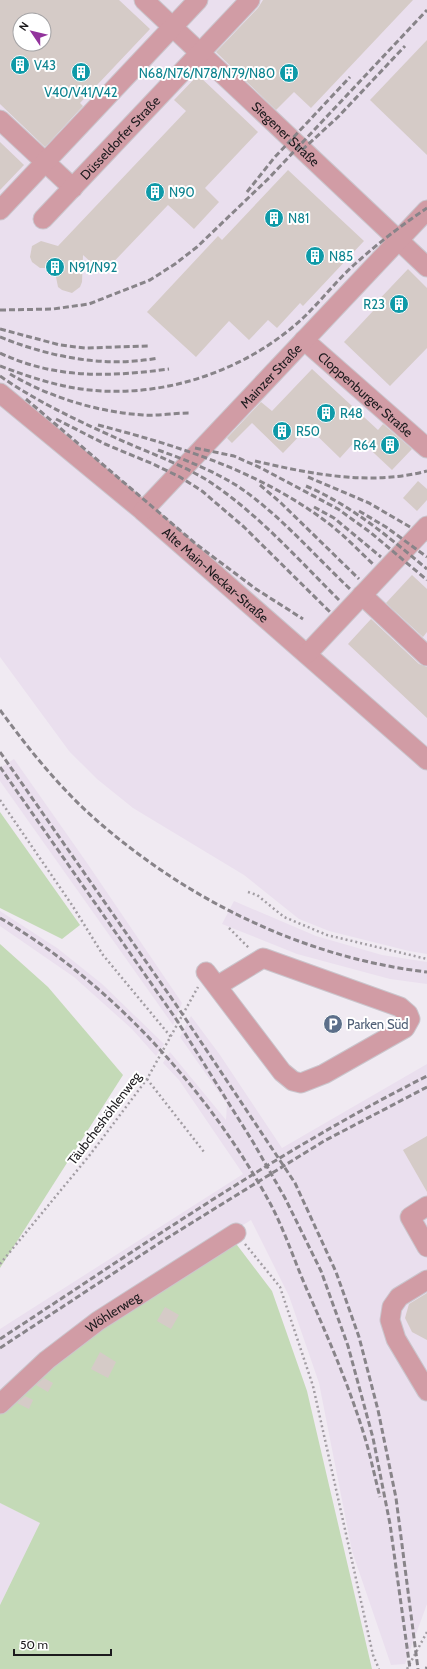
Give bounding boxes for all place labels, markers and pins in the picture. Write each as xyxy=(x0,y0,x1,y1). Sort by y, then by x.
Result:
building icon: V43 xyxy=(9,54,31,76)
place label: V43 xyxy=(34,57,56,73)
building icon: V40/V41/V42 xyxy=(70,61,92,83)
building icon: N68/N76/N78/N79/N80 xyxy=(278,62,300,84)
place label: N68/N76/N78/N79/N80 xyxy=(139,65,275,81)
place label: V40/V41/V42 xyxy=(44,84,118,100)
building icon: N90 xyxy=(144,181,166,203)
place label: N90 xyxy=(169,184,195,200)
building icon: N81 xyxy=(263,207,285,229)
place label: N81 xyxy=(288,210,309,226)
building icon: N85 xyxy=(304,245,326,267)
place label: N85 xyxy=(329,248,353,264)
building icon: N91/N92 xyxy=(44,256,66,278)
place label: N91/N92 xyxy=(69,259,118,275)
building icon: R23 xyxy=(388,293,410,315)
place label: R23 xyxy=(363,296,385,312)
building icon: R48 xyxy=(315,402,337,424)
place label: R48 xyxy=(340,405,363,421)
building icon: R50 xyxy=(271,420,293,442)
place label: R50 xyxy=(296,423,320,439)
building icon: R64 xyxy=(379,434,401,456)
place label: R64 xyxy=(353,437,376,453)
parking icon: Parken Süd xyxy=(322,1013,344,1035)
place label: Parken Süd xyxy=(347,1016,409,1032)

